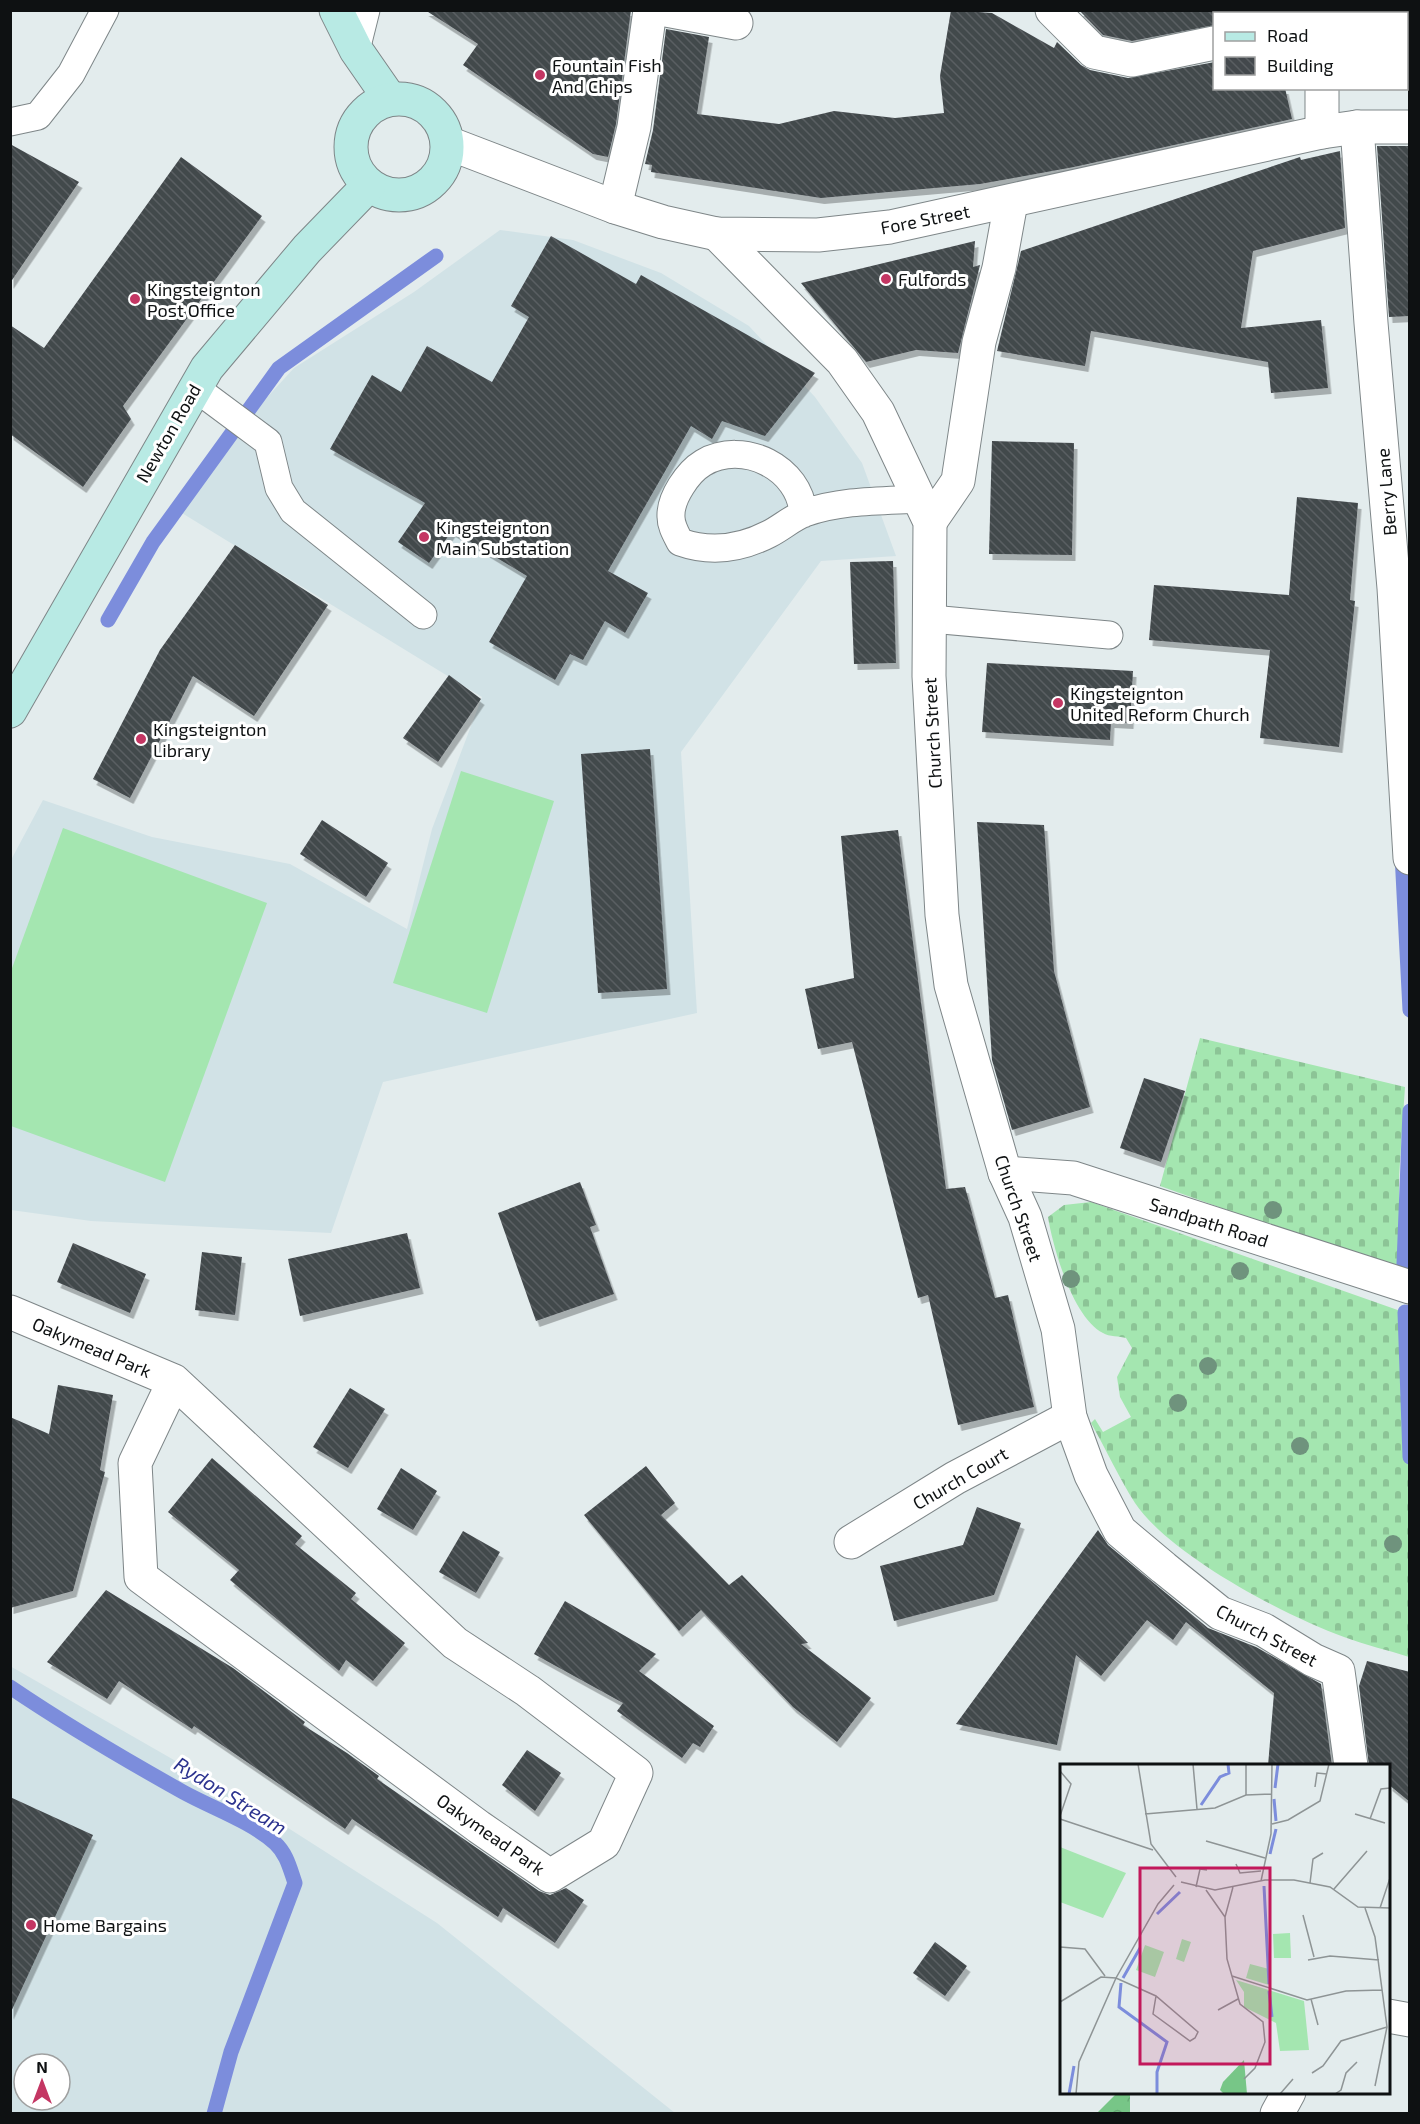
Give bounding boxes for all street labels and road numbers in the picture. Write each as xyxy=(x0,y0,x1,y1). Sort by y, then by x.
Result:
street label: Fore Street xyxy=(879,200,972,238)
street label: Newton Road xyxy=(131,380,205,486)
street label: Berry Lane xyxy=(1371,447,1401,537)
street label: Church Street xyxy=(918,677,946,789)
street label: Church Street xyxy=(990,1152,1048,1264)
street label: Sandpath Road xyxy=(1147,1192,1271,1252)
street label: Oakymead Park xyxy=(29,1312,155,1382)
street label: Church Court xyxy=(909,1442,1012,1514)
street label: Church Street xyxy=(1213,1599,1321,1671)
street label: Oakymead Park xyxy=(433,1789,549,1879)

